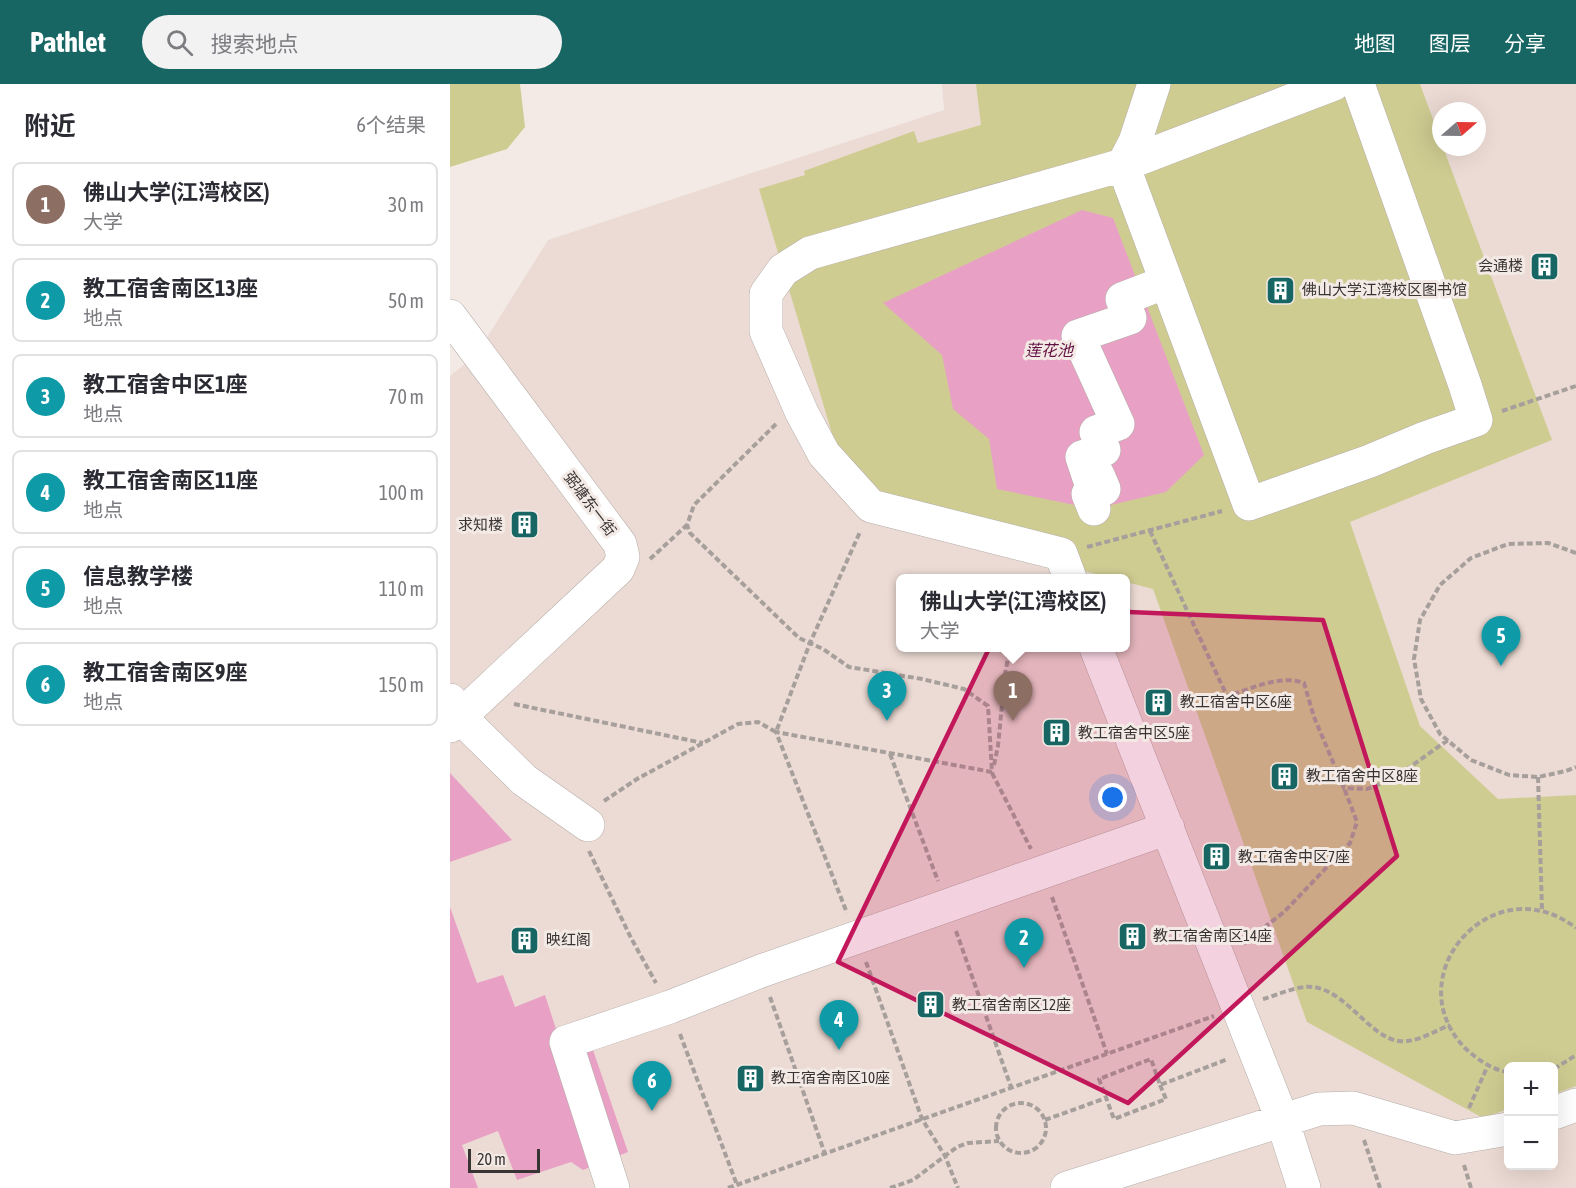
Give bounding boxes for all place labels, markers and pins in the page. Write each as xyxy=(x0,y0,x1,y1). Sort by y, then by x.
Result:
building icon: 会通楼 xyxy=(1528,250,1560,282)
place label: 会通楼 xyxy=(1478,257,1523,274)
building icon: 佛山大学江湾校区图书馆 xyxy=(1265,274,1297,306)
place label: 佛山大学江湾校区图书馆 xyxy=(1302,281,1467,298)
building icon: 求知楼 xyxy=(508,509,540,541)
place label: 求知楼 xyxy=(458,516,503,533)
pin: 5 xyxy=(1482,616,1520,666)
pin: 3 xyxy=(868,672,906,721)
pin: 1 xyxy=(994,672,1032,721)
building icon: 教工宿舍中区6座 xyxy=(1143,686,1175,718)
place label: 教工宿舍中区6座 xyxy=(1180,693,1292,710)
building icon: 教工宿舍中区5座 xyxy=(1041,717,1073,749)
place label: 教工宿舍中区5座 xyxy=(1078,724,1190,741)
building icon: 教工宿舍中区8座 xyxy=(1269,760,1301,792)
place label: 教工宿舍中区8座 xyxy=(1306,767,1418,784)
building icon: 教工宿舍中区7座 xyxy=(1201,841,1233,873)
place label: 教工宿舍中区7座 xyxy=(1238,848,1350,865)
pin: 2 xyxy=(1004,918,1044,968)
building icon: 教工宿舍南区14座 xyxy=(1116,920,1148,952)
building icon: 映红阁 xyxy=(509,924,541,956)
place label: 教工宿舍南区14座 xyxy=(1153,927,1272,944)
place label: 映红阁 xyxy=(546,931,591,948)
building icon: 教工宿舍南区12座 xyxy=(915,989,947,1021)
place label: 教工宿舍南区12座 xyxy=(952,996,1071,1013)
pin: 4 xyxy=(820,1000,858,1050)
pin: 6 xyxy=(632,1062,672,1111)
building icon: 教工宿舍南区10座 xyxy=(734,1062,766,1094)
place label: 教工宿舍南区10座 xyxy=(771,1069,890,1086)

